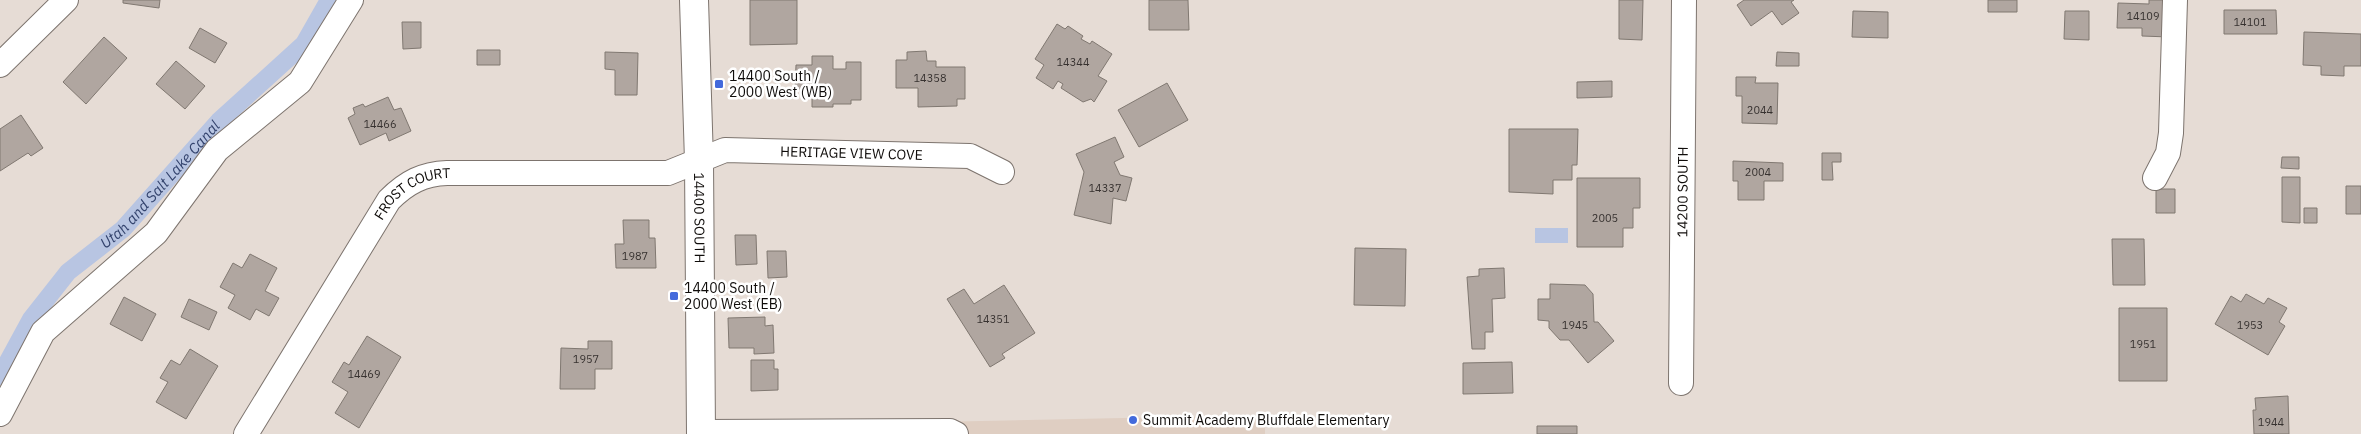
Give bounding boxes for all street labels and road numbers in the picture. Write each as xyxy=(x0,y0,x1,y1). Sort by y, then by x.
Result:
street label: HERITAGE VIEW COVE xyxy=(780,142,923,164)
street label: 14200 SOUTH xyxy=(1673,147,1692,237)
street label: FROST COURT xyxy=(370,164,451,223)
street label: 14400 SOUTH xyxy=(690,172,709,263)

